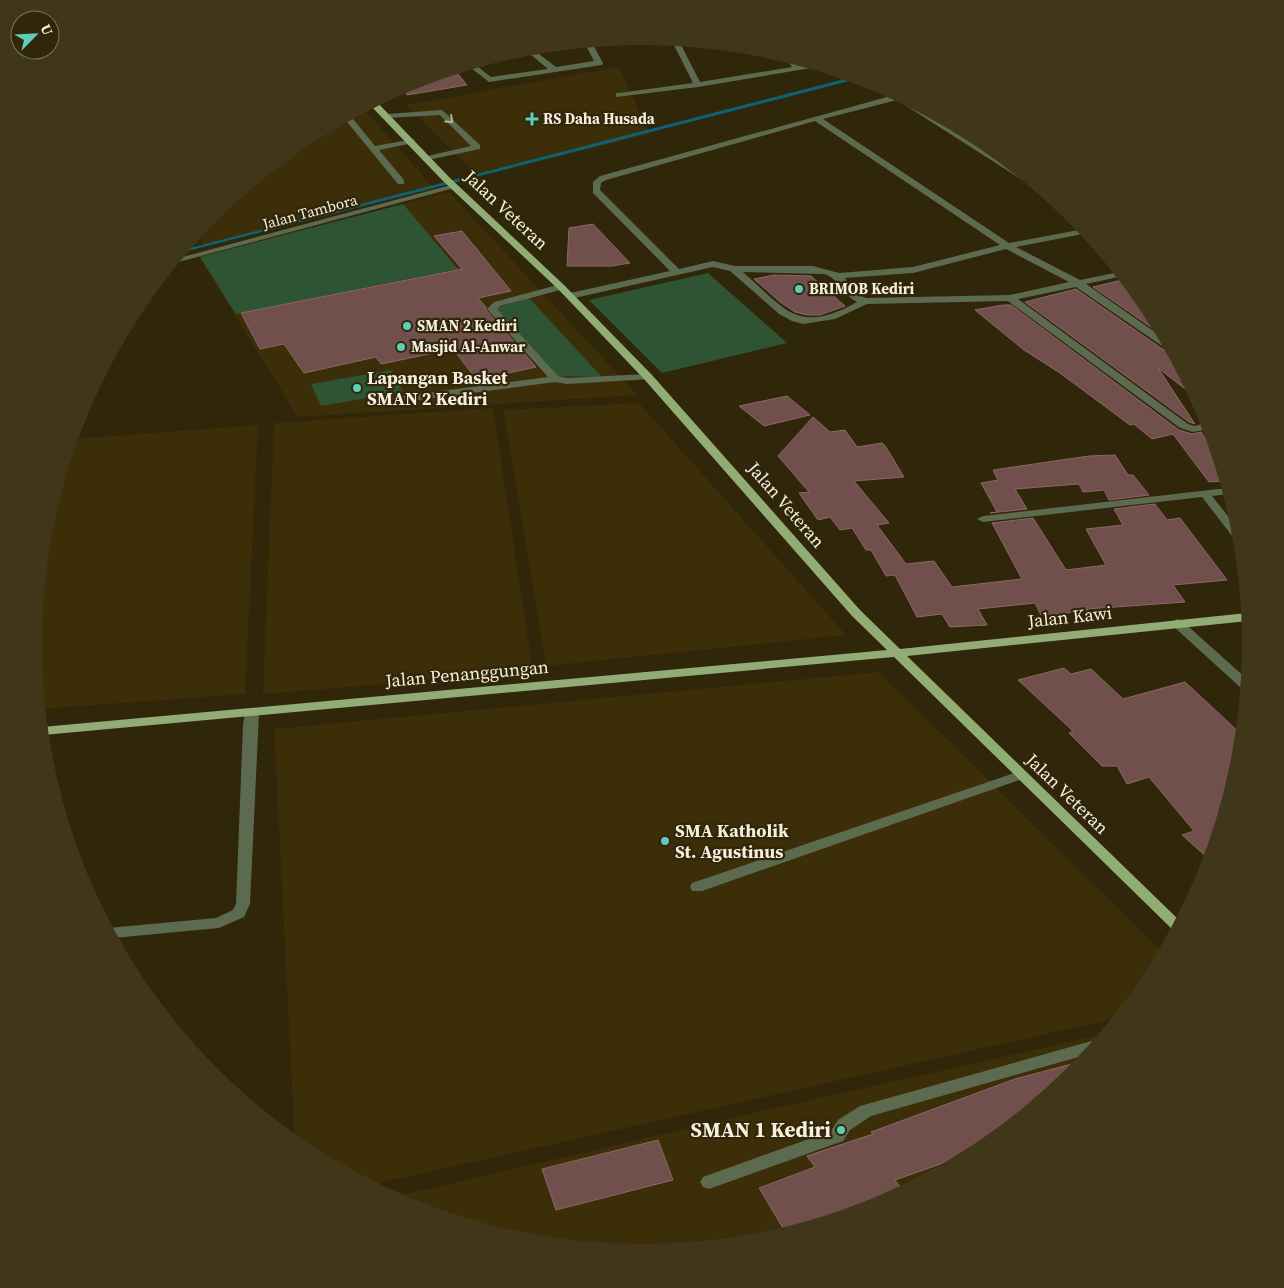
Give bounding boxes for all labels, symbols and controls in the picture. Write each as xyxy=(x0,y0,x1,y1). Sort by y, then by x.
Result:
north arrow xyxy=(10,10,60,60)
text: U xyxy=(36,21,58,38)
place label: RS Daha Husada xyxy=(543,108,656,129)
marker: RS Daha Husada xyxy=(525,112,539,126)
one-way arrow xyxy=(444,114,453,123)
street label: Jalan Veteran xyxy=(458,163,554,255)
street label: Jalan Tambora xyxy=(259,189,360,235)
place label: BRIMOB Kediri xyxy=(809,278,915,299)
marker: BRIMOB Kediri xyxy=(793,283,805,295)
place label: SMAN 2 Kediri xyxy=(417,315,518,336)
marker: SMAN 2 Kediri xyxy=(401,320,413,332)
place label: Masjid Al-Anwar xyxy=(411,336,525,357)
marker: Masjid Al-Anwar xyxy=(395,341,407,353)
place label: Lapangan Basket SMAN 2 Kediri xyxy=(367,365,508,411)
marker: Lapangan Basket SMAN 2 Kediri xyxy=(351,382,363,394)
street label: Jalan Veteran xyxy=(741,455,831,553)
street label: Jalan Kawi xyxy=(1026,600,1113,633)
street label: Jalan Penanggungan xyxy=(383,654,550,693)
street label: Jalan Veteran xyxy=(1020,747,1114,840)
place label: SMA Katholik St. Agustinus xyxy=(675,818,789,864)
marker: SMA Katholik St. Agustinus xyxy=(659,835,671,847)
place label: SMAN 1 Kediri xyxy=(691,1115,831,1144)
marker: SMAN 1 Kediri xyxy=(835,1124,847,1136)

